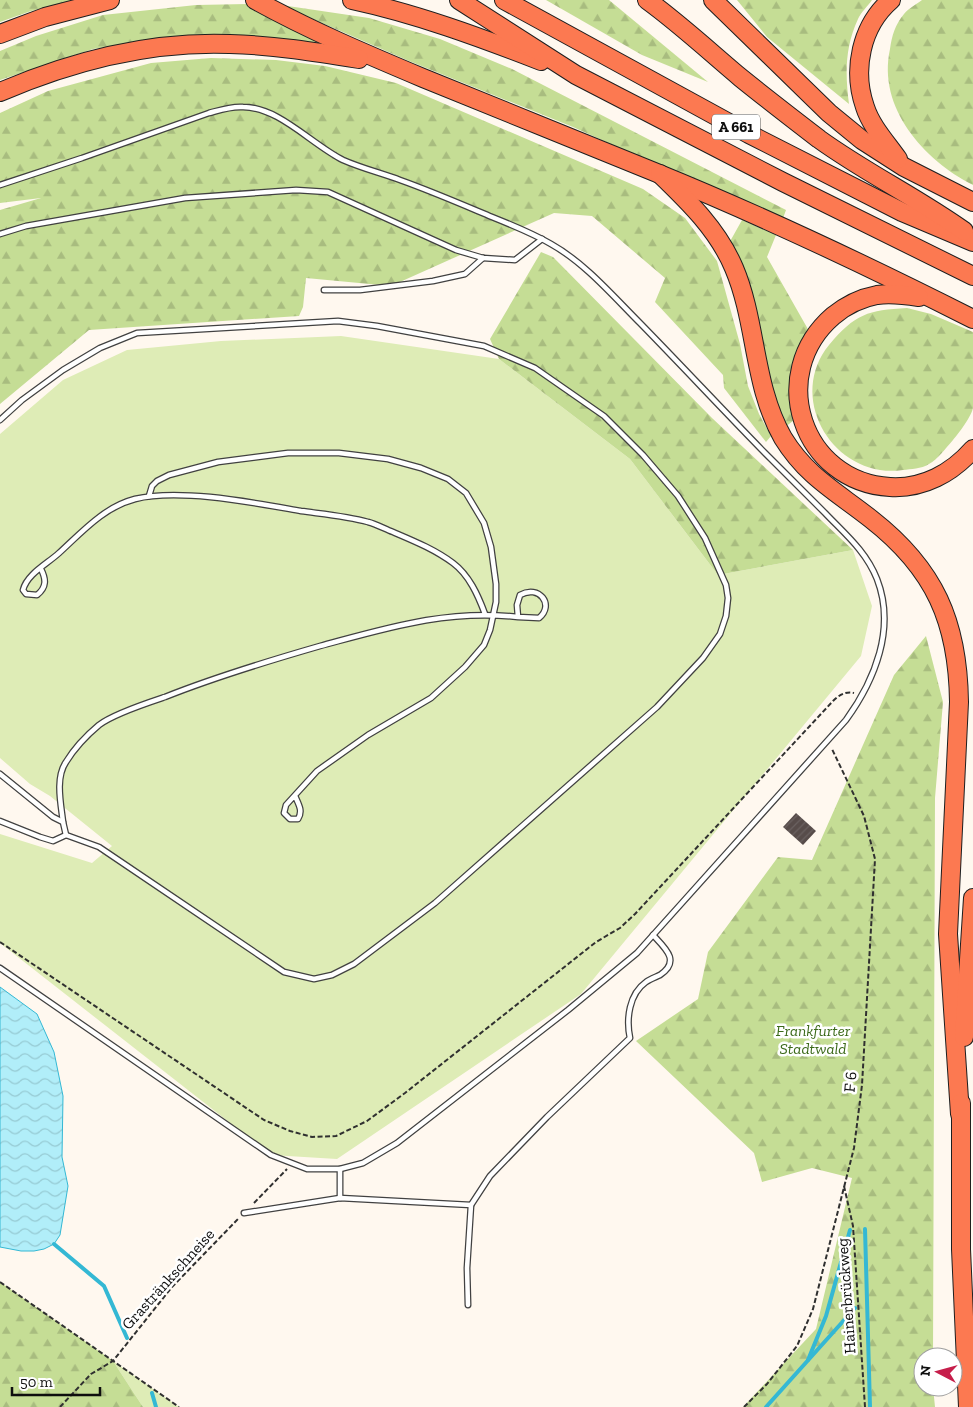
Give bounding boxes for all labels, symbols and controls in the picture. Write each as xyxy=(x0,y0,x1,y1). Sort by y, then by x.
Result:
road number: A 661 xyxy=(712,114,760,140)
park label: Frankfurter Stadtwald xyxy=(776,1021,851,1058)
street label: F 6 xyxy=(840,1071,860,1093)
street label: Grastränkschneise xyxy=(118,1225,218,1333)
street label: Hainerbrückweg xyxy=(832,1237,860,1354)
north arrow xyxy=(913,1347,963,1397)
scale bar xyxy=(12,1364,100,1396)
text: N xyxy=(917,1364,935,1377)
text: 50 m xyxy=(20,1373,53,1391)

